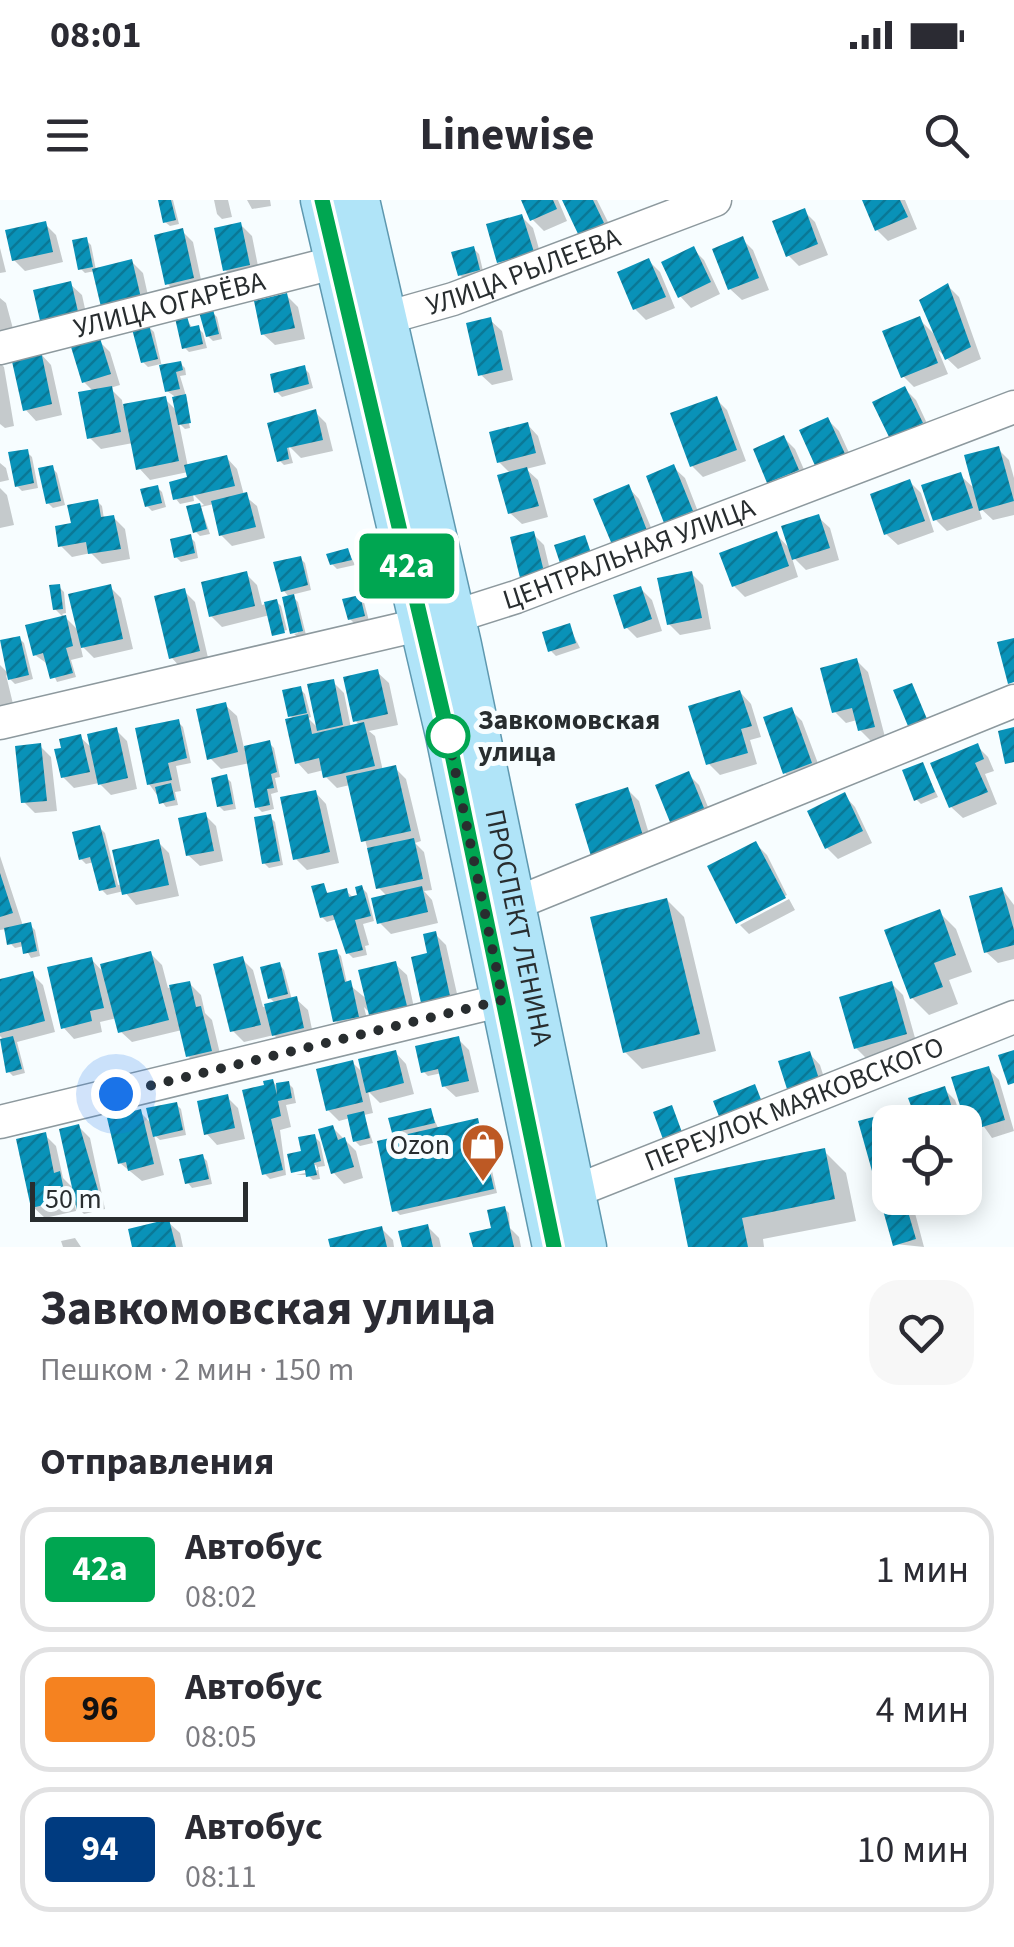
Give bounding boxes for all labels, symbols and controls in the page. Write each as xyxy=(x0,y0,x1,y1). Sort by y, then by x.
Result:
text: 08:01 xyxy=(50,8,142,62)
text: Linewise xyxy=(419,103,595,167)
icon: menu xyxy=(40,108,95,163)
icon: search xyxy=(919,108,974,163)
street label: УЛИЦА РЫЛЕЕВА xyxy=(422,217,627,326)
street label: УЛИЦА ОГАРЁВА xyxy=(70,261,270,348)
street label: ЦЕНТРАЛЬНАЯ УЛИЦА xyxy=(498,487,761,620)
line badge: 42a xyxy=(350,534,464,598)
text: 42a xyxy=(379,541,435,591)
place label: Завкомовская улица xyxy=(478,700,660,772)
marker: Завкомовская улица xyxy=(427,715,469,757)
street label: ПРОСПЕКТ ЛЕНИНА xyxy=(475,805,563,1050)
street label: ПЕРЕУЛОК МАЯКОВСКОГО xyxy=(639,1027,950,1182)
your location xyxy=(91,1069,141,1119)
map controls xyxy=(872,1105,982,1215)
button: locate xyxy=(872,1105,982,1215)
shop icon: Ozon xyxy=(460,1122,506,1183)
place label: Ozon xyxy=(390,1125,450,1165)
scale bar xyxy=(30,1177,248,1221)
text: 50 m xyxy=(45,1179,102,1219)
text: Завкомовская улица xyxy=(40,1275,496,1343)
button: heart xyxy=(869,1280,974,1385)
text: Пешком · 2 мин · 150 m xyxy=(40,1347,354,1393)
text: Отправления xyxy=(40,1435,274,1489)
text: Автобус xyxy=(185,1520,323,1574)
text: 1 мин xyxy=(876,1543,969,1597)
text: 42a xyxy=(72,1544,128,1594)
text: 08:02 xyxy=(185,1574,257,1620)
text: Автобус xyxy=(185,1660,323,1714)
text: 4 мин xyxy=(876,1683,969,1737)
text: 96 xyxy=(82,1684,118,1734)
text: 08:05 xyxy=(185,1714,257,1760)
text: Автобус xyxy=(185,1800,323,1854)
text: 10 мин xyxy=(857,1823,969,1877)
text: 94 xyxy=(82,1824,118,1874)
text: 08:11 xyxy=(185,1854,257,1900)

